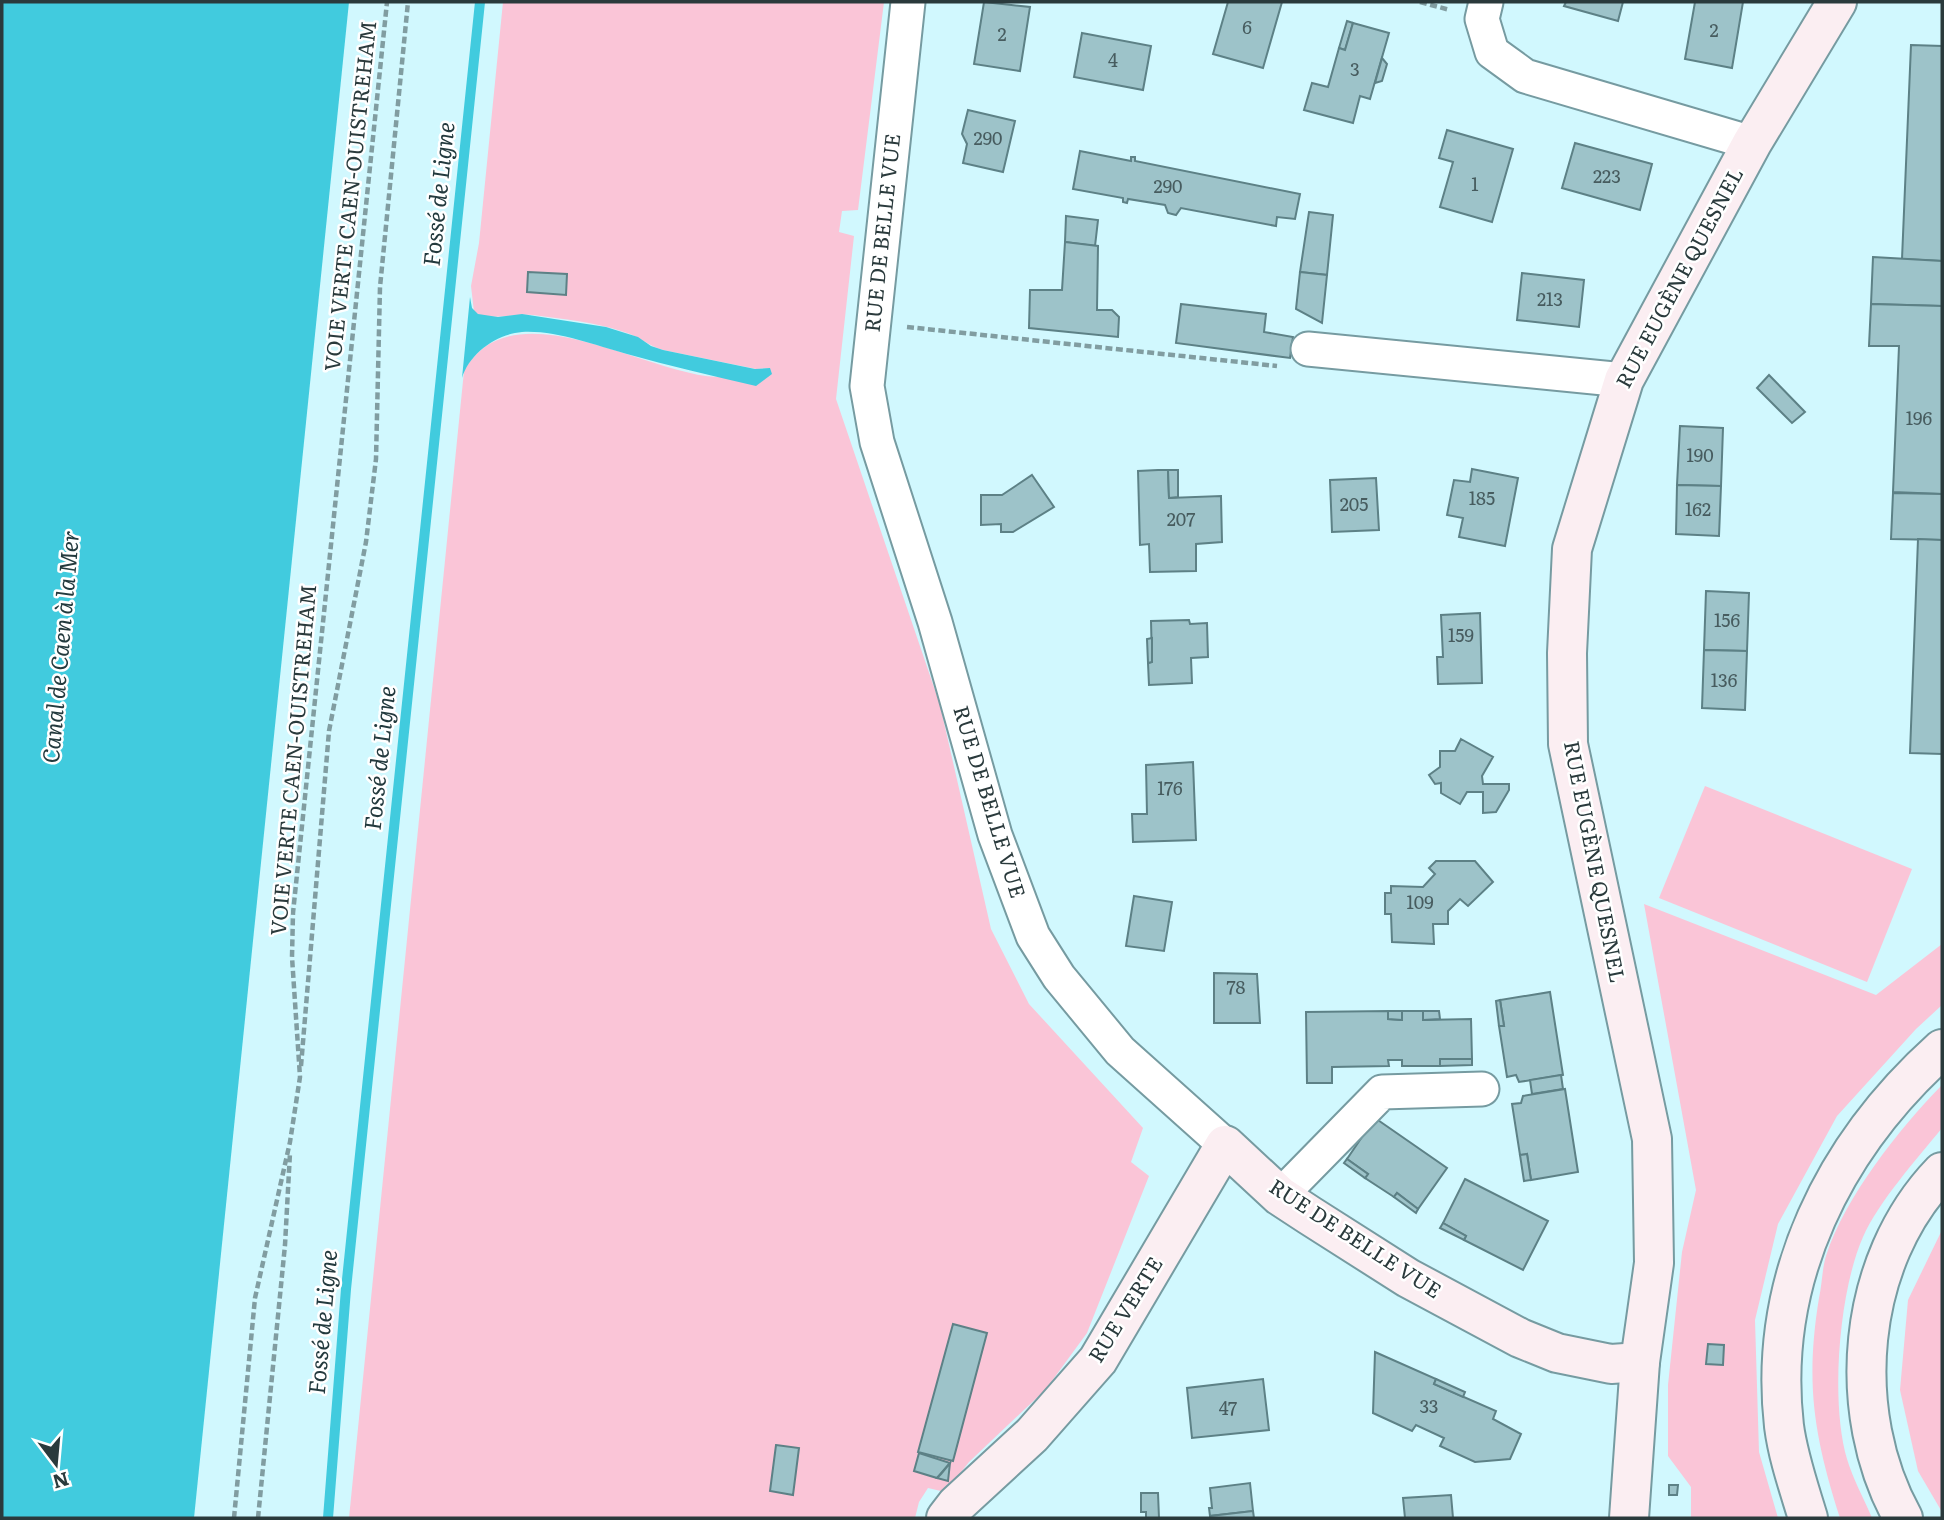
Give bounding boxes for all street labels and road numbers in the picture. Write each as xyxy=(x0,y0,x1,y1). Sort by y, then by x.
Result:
street label: VOIE VERTE CAEN-OUISTREHAM xyxy=(315,19,382,373)
street label: RUE DE BELLE VUE xyxy=(855,132,906,334)
street label: RUE EUGÈNE QUESNEL xyxy=(1606,161,1749,393)
street label: VOIE VERTE CAEN-OUISTREHAM xyxy=(261,583,322,937)
street label: RUE DE BELLE VUE xyxy=(947,701,1035,901)
street label: RUE EUGÈNE QUESNEL xyxy=(1558,738,1635,985)
street label: RUE DE BELLE VUE xyxy=(1264,1170,1449,1304)
street label: RUE VERTE xyxy=(1079,1250,1169,1368)

